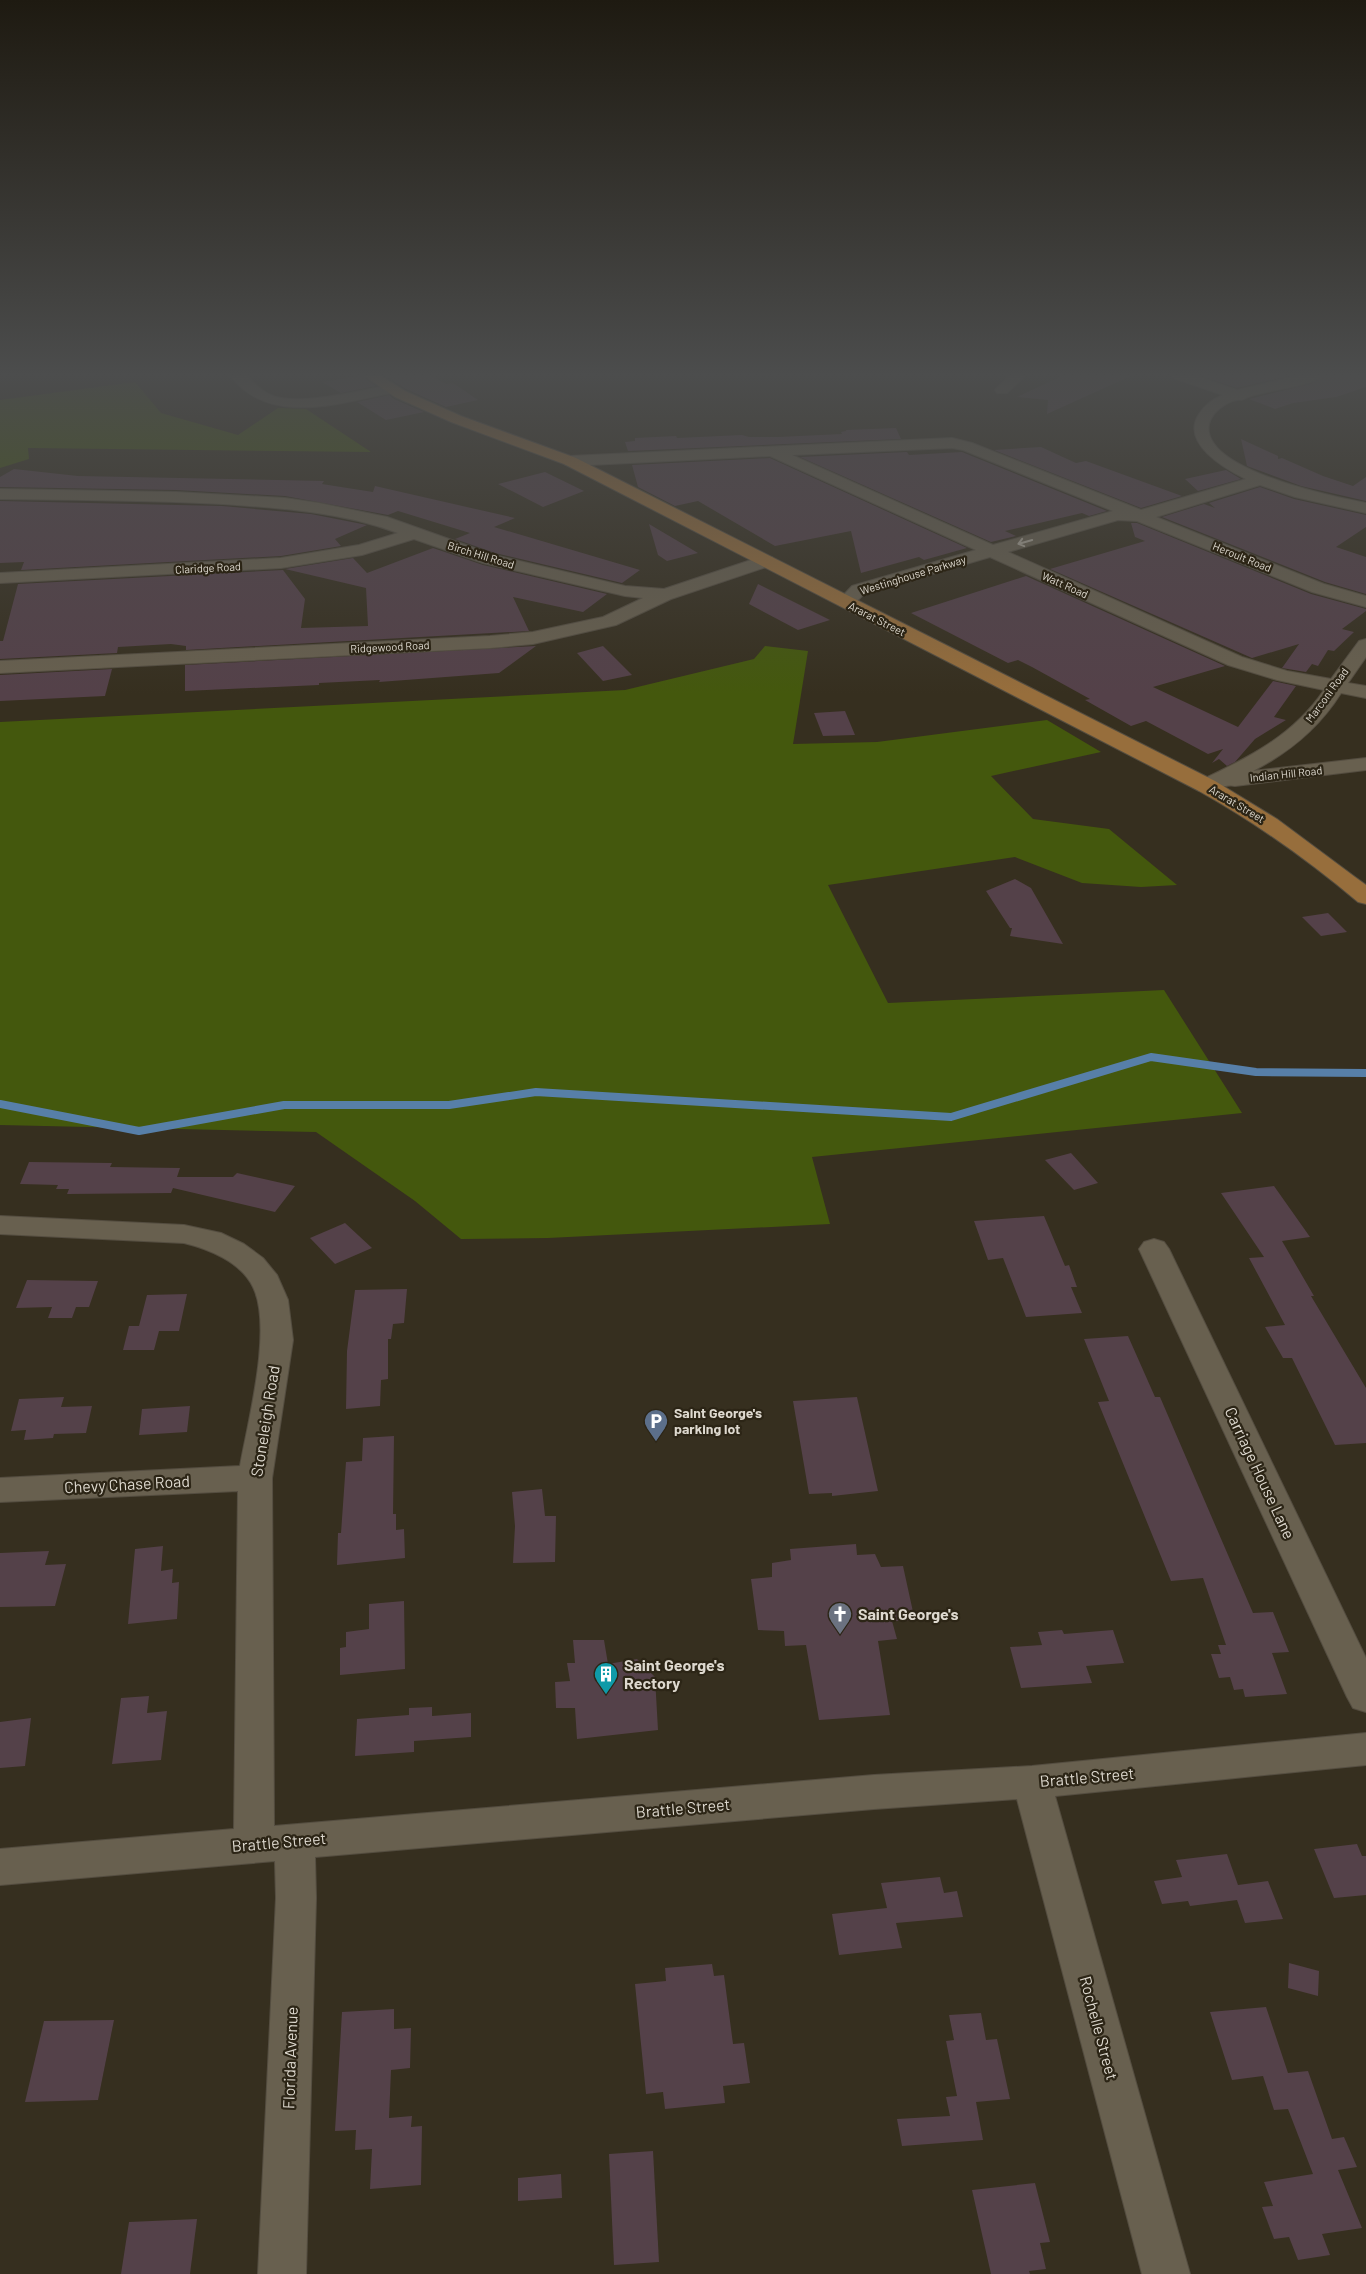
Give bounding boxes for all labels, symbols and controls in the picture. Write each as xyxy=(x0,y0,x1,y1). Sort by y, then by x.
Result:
one-way arrow xyxy=(1017,537,1033,547)
street label: Birch Hill Road xyxy=(446,538,516,571)
street label: Heroult Road xyxy=(1211,539,1273,574)
street label: Westinghouse Parkway xyxy=(858,552,967,597)
street label: Claridge Road xyxy=(175,559,241,576)
street label: Watt Road xyxy=(1040,569,1090,600)
street label: Ararat Street xyxy=(847,599,908,638)
street label: Ridgewood Road xyxy=(350,638,430,655)
street label: Marconi Road xyxy=(1302,665,1351,725)
street label: Indian Hill Road xyxy=(1249,763,1323,784)
street label: Ararat Street xyxy=(1207,782,1267,825)
street label: Stoneleigh Road xyxy=(246,1364,283,1478)
place label: Saint George's parking lot xyxy=(674,1404,762,1437)
street label: Carriage House Lane xyxy=(1222,1404,1299,1542)
parking icon: Saint George's parking lot xyxy=(643,1408,669,1442)
street label: Chevy Chase Road xyxy=(64,1471,190,1496)
church icon: Saint George's xyxy=(827,1601,853,1635)
place label: Saint George's xyxy=(858,1604,958,1623)
place label: Saint George's Rectory xyxy=(624,1655,724,1692)
building icon: Saint George's Rectory xyxy=(593,1661,619,1695)
street label: Brattle Street xyxy=(1039,1763,1135,1790)
street label: Brattle Street xyxy=(635,1794,731,1821)
street label: Brattle Street xyxy=(231,1828,327,1855)
street label: Rochelle Street xyxy=(1077,1974,1122,2082)
street label: Florida Avenue xyxy=(278,2007,301,2109)

